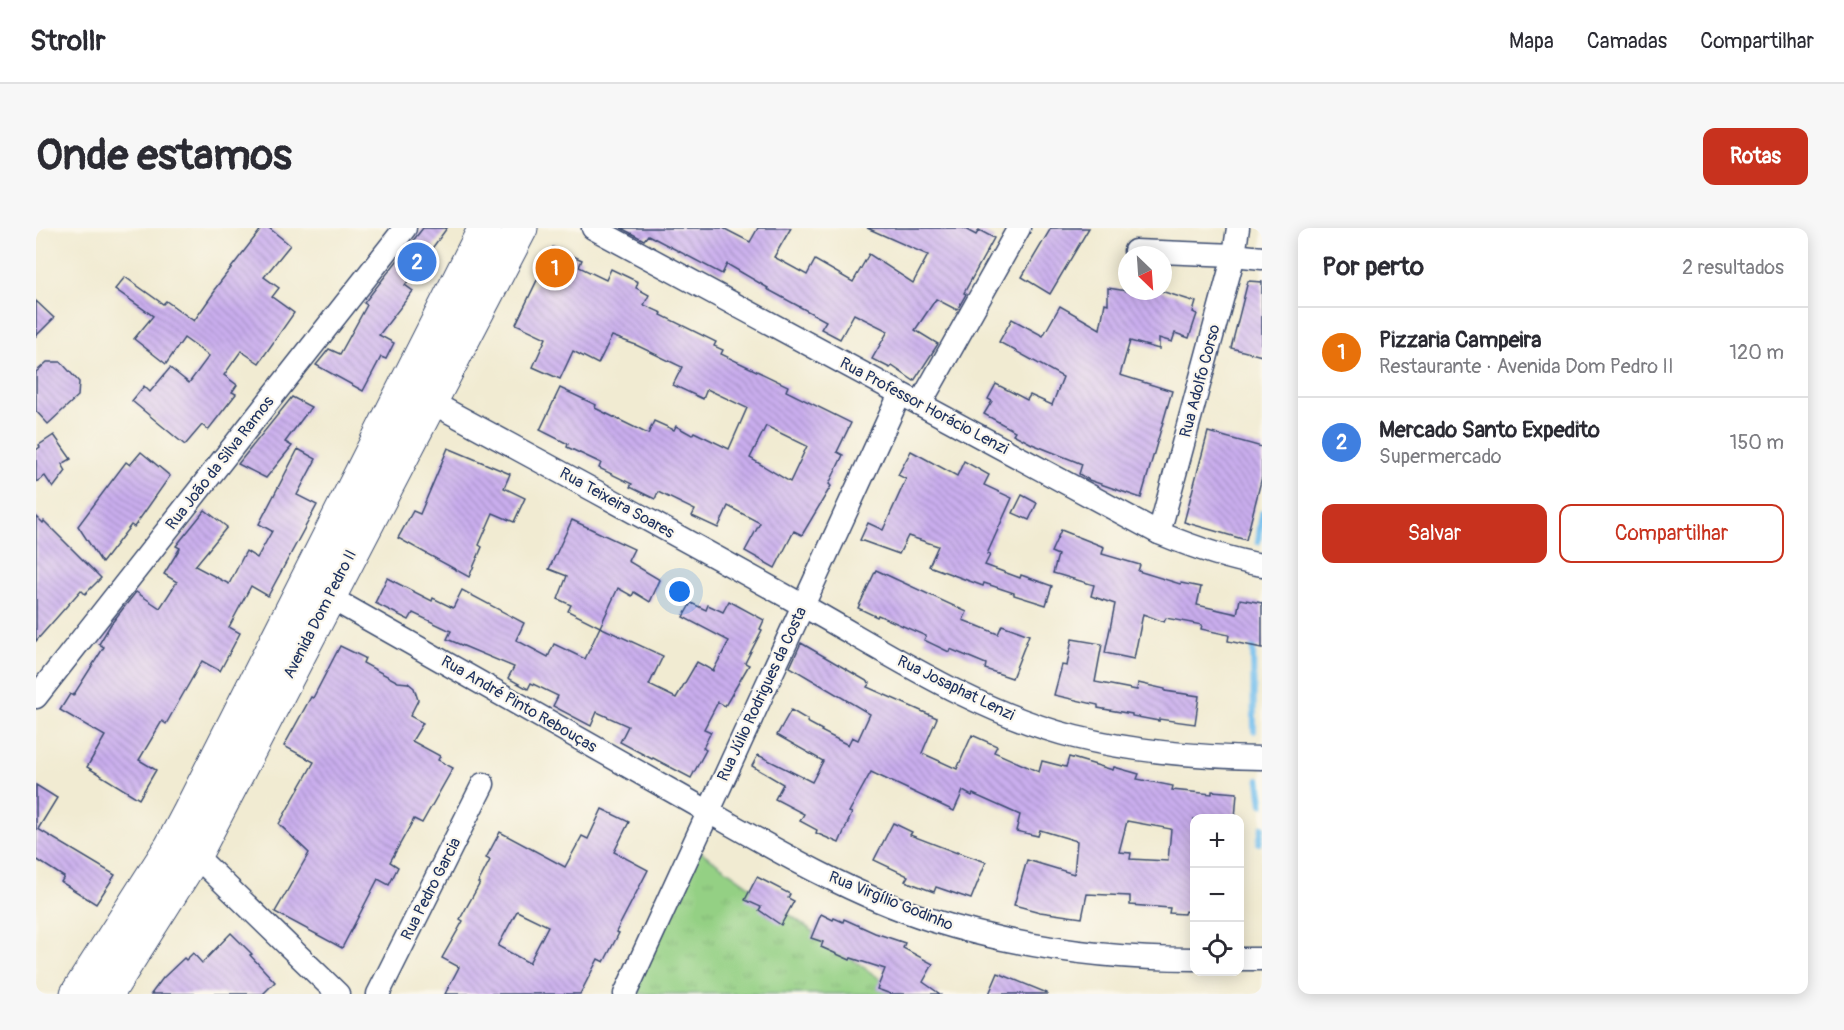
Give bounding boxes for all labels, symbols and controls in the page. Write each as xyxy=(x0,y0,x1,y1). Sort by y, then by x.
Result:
text: Strollr xyxy=(30,24,105,59)
text: Mapa xyxy=(1509,28,1554,55)
text: Camadas xyxy=(1587,28,1667,55)
text: Compartilhar xyxy=(1700,28,1814,55)
button: Rotas xyxy=(1703,128,1808,185)
text: Onde estamos xyxy=(36,130,292,182)
pin: 2 xyxy=(398,240,436,285)
pin: 1 xyxy=(536,246,574,291)
north arrow xyxy=(1118,246,1172,300)
text: Por perto xyxy=(1322,251,1424,283)
text: 2 resultados xyxy=(1682,255,1784,280)
street label: Rua Adolfo Corso xyxy=(1175,322,1225,440)
text: Pizzaria Campeira xyxy=(1379,326,1542,354)
text: 1 xyxy=(1338,340,1345,365)
text: 120 m xyxy=(1729,340,1784,365)
street label: Rua Professor Horácio Lenzi xyxy=(836,353,1012,459)
text: Restaurante · Avenida Dom Pedro II xyxy=(1379,354,1674,379)
street label: Rua João da Silva Ramos xyxy=(162,392,278,534)
text: Mercado Santo Expedito xyxy=(1379,416,1600,444)
text: 2 xyxy=(1336,430,1347,455)
text: 150 m xyxy=(1730,430,1784,455)
text: Supermercado xyxy=(1379,444,1502,469)
street label: Rua Teixeira Soares xyxy=(556,463,678,543)
button: Salvar xyxy=(1322,504,1547,563)
button: Compartilhar xyxy=(1559,504,1784,563)
street label: Avenida Dom Pedro II xyxy=(279,546,361,682)
your location xyxy=(665,577,694,606)
street label: Rua Júlio Rodrigues da Costa xyxy=(713,604,811,784)
street label: Rua André Pinto Rebouças xyxy=(437,651,601,757)
street label: Rua Josaphat Lenzi xyxy=(894,651,1018,725)
map controls xyxy=(1190,814,1244,976)
button: + xyxy=(1190,814,1244,868)
street label: Rua Pedro Garcia xyxy=(397,834,465,944)
street label: Rua Virgílio Godinho xyxy=(826,867,957,935)
button: − xyxy=(1190,868,1244,922)
button: locate xyxy=(1190,922,1244,976)

